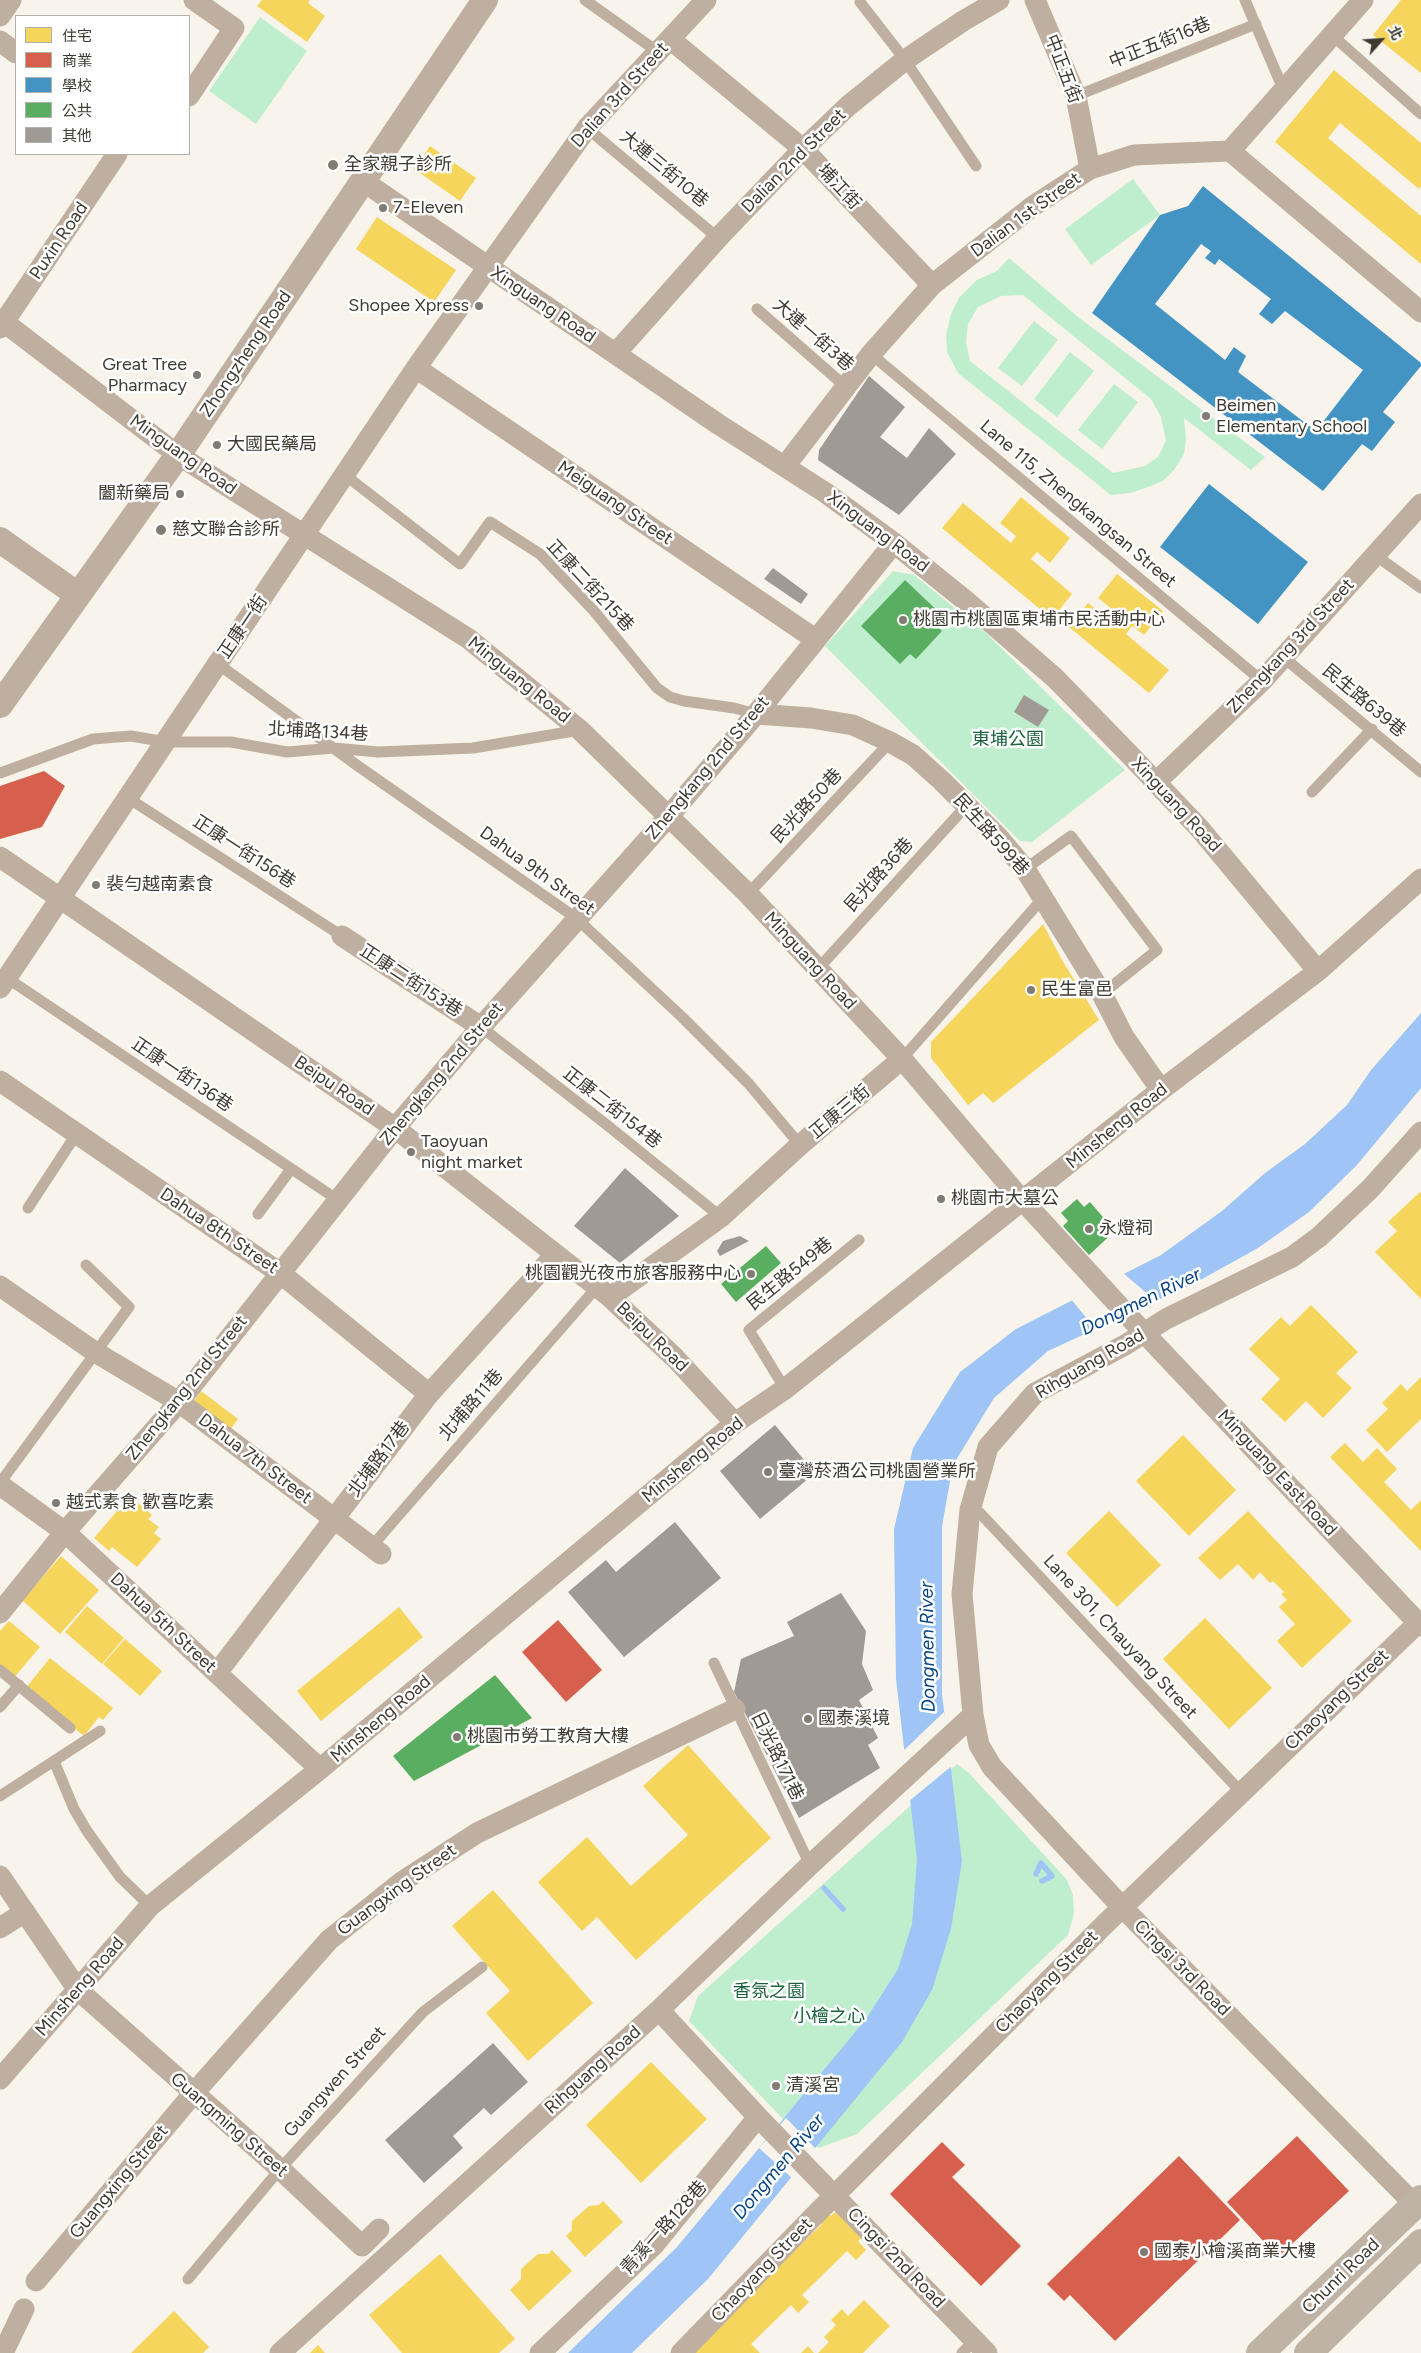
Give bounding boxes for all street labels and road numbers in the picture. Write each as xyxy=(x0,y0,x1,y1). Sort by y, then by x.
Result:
street label: 中正五街16巷 xyxy=(1106,13,1214,73)
street label: 中正五街 xyxy=(1040,32,1086,106)
street label: Dalian 3rd Street xyxy=(567,38,673,152)
street label: Dalian 2nd Street xyxy=(737,104,851,218)
street label: 大連三街10巷 xyxy=(615,126,713,212)
street label: 埔江街 xyxy=(813,160,865,214)
street label: Dalian 1st Street xyxy=(967,168,1085,262)
street label: Puxin Road xyxy=(25,198,93,284)
street label: Xinguang Road xyxy=(487,262,599,348)
street label: Zhongzheng Road xyxy=(196,287,296,421)
street label: 大連一街3巷 xyxy=(768,294,858,376)
street label: Minguang Road xyxy=(125,410,241,500)
street label: Lane 115, Zhengkangsan Street xyxy=(976,416,1180,592)
street label: Meiguang Street xyxy=(553,456,677,550)
street label: Xinguang Road xyxy=(823,487,933,577)
street label: 正康二街215巷 xyxy=(542,536,638,636)
street label: Zhengkang 3rd Street xyxy=(1223,574,1359,718)
street label: 正康一街 xyxy=(214,591,272,663)
street label: Minguang Road xyxy=(463,632,575,728)
street label: 民生路639巷 xyxy=(1318,660,1410,742)
street label: Zhengkang 2nd Street xyxy=(642,692,774,844)
street label: 北埔路134巷 xyxy=(267,719,369,745)
street label: Xinguang Road xyxy=(1127,753,1225,857)
street label: 民光路50巷 xyxy=(767,764,847,848)
street label: 民生路599巷 xyxy=(949,790,1033,880)
street label: 正康一街156巷 xyxy=(189,811,299,893)
street label: Dahua 9th Street xyxy=(475,822,599,920)
street label: 民光路36巷 xyxy=(840,834,918,916)
street label: Minguang Road xyxy=(759,908,861,1014)
street label: 正康二街153巷 xyxy=(356,940,466,1022)
street label: Zhengkang 2nd Street xyxy=(376,998,508,1150)
street label: 正康一街136巷 xyxy=(127,1033,237,1117)
street label: Beipu Road xyxy=(290,1051,378,1121)
street label: 正康二街154巷 xyxy=(558,1063,666,1153)
street label: Minsheng Road xyxy=(1062,1079,1172,1173)
street label: 正康三街 xyxy=(805,1081,875,1143)
street label: Dahua 8th Street xyxy=(156,1183,282,1279)
street label: 民生路549巷 xyxy=(743,1233,837,1315)
street label: Beipu Road xyxy=(612,1297,692,1377)
street label: Zhengkang 2nd Street xyxy=(122,1311,252,1465)
street label: Rihguang Road xyxy=(1032,1324,1148,1404)
street label: 北埔路11巷 xyxy=(434,1365,508,1445)
street label: Minguang East Road xyxy=(1213,1405,1341,1541)
street label: Dahua 7th Street xyxy=(194,1409,316,1509)
street label: Minsheng Road xyxy=(638,1413,748,1507)
street label: 北埔路17巷 xyxy=(344,1417,414,1501)
street label: Lane 301, Chauyang Street xyxy=(1038,1551,1202,1723)
street label: Dahua 5th Street xyxy=(105,1568,221,1678)
street label: Chaoyang Street xyxy=(1280,1645,1394,1755)
street label: Minsheng Road xyxy=(326,1671,436,1767)
street label: 日光路171巷 xyxy=(746,1708,808,1804)
street label: Guangxing Street xyxy=(333,1840,461,1940)
street label: Cingsi 3rd Road xyxy=(1129,1915,1235,2021)
street label: Chaoyang Street xyxy=(991,1926,1103,2038)
street label: Minsheng Road xyxy=(31,1933,129,2041)
street label: Rihguang Road xyxy=(541,2021,645,2119)
street label: Guangwen Street xyxy=(279,2022,391,2142)
street label: Guangming Street xyxy=(166,2068,292,2182)
street label: Guangxing Street xyxy=(65,2121,173,2243)
street label: 青溪一路128巷 xyxy=(616,2177,712,2279)
street label: Cingsi 2nd Road xyxy=(843,2203,949,2313)
street label: Chaoyang Street xyxy=(707,2213,817,2327)
street label: Chunri Road xyxy=(1298,2234,1384,2318)

